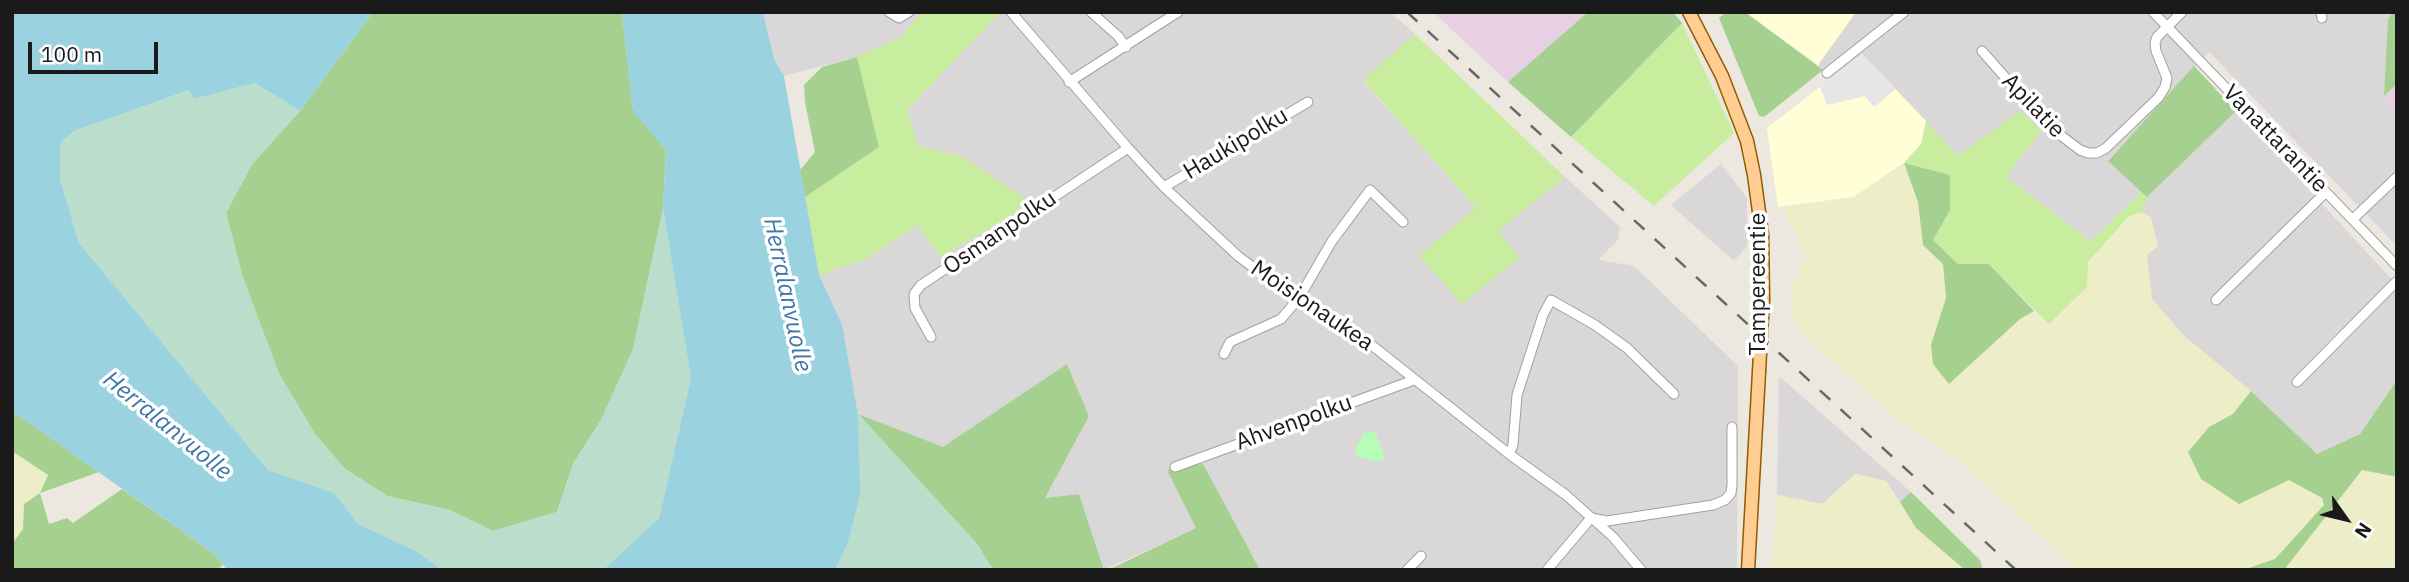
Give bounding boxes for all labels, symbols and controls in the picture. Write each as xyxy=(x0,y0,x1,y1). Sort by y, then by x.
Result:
scale bar xyxy=(32,28,161,72)
text: 100 m xyxy=(41,40,102,68)
street label: Apilatie xyxy=(1996,68,2070,144)
street label: Vanattarantie xyxy=(2217,79,2333,199)
street label: Haukipolku xyxy=(1179,102,1293,186)
street label: Osmanpolku xyxy=(938,185,1062,281)
street label: Tampereentie xyxy=(1744,213,1772,355)
water label: Herralanvuolle xyxy=(757,215,817,375)
street label: Moisionaukea xyxy=(1245,255,1379,357)
water label: Herralanvuolle xyxy=(97,366,237,486)
street label: Ahvenpolku xyxy=(1232,389,1356,457)
north arrow xyxy=(2311,484,2381,554)
text: N xyxy=(2350,518,2377,543)

